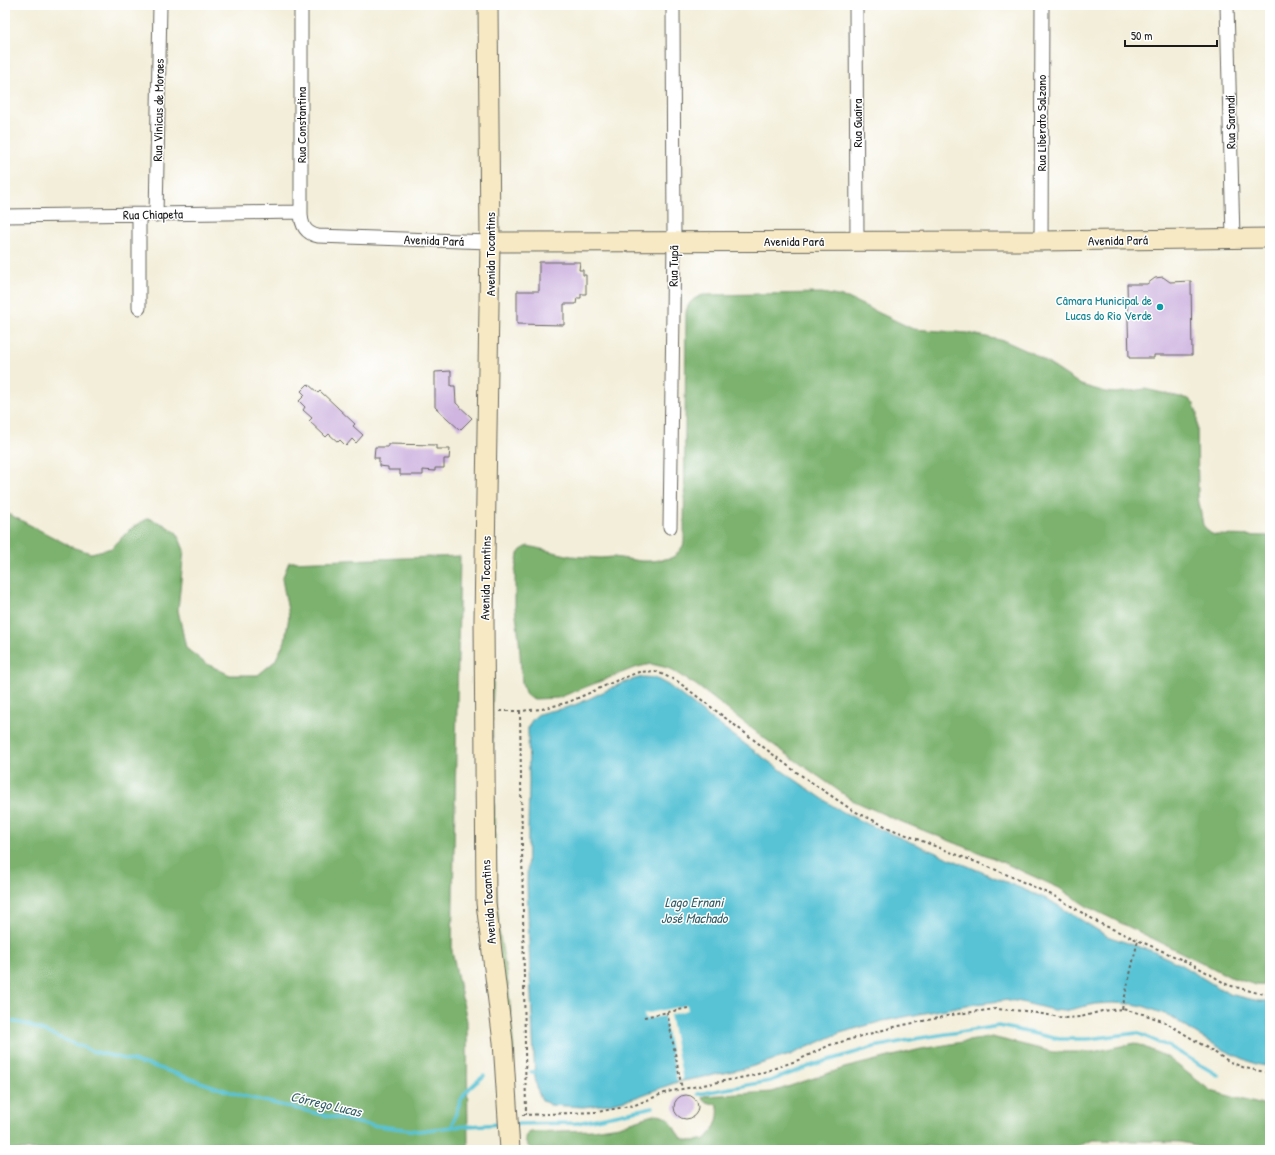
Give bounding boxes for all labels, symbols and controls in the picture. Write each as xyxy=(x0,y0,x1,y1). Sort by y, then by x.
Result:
scale bar xyxy=(1125,22,1217,48)
text: 50 m xyxy=(1131,27,1152,44)
street label: Rua Vinicus de Moraes xyxy=(148,58,168,162)
street label: Rua Liberato Salzano xyxy=(1032,75,1050,171)
street label: Rua Constantina xyxy=(292,87,310,163)
street label: Rua Sarandí xyxy=(1221,95,1239,149)
street label: Rua Guaíra xyxy=(848,99,866,147)
street label: Rua Chiapeta xyxy=(123,204,183,224)
street label: Avenida Tocantins xyxy=(481,212,499,296)
street label: Avenida Pará xyxy=(404,230,464,250)
street label: Avenida Pará xyxy=(1088,230,1148,250)
street label: Avenida Pará xyxy=(764,232,824,250)
street label: Rua Tupã xyxy=(664,245,682,287)
place label: Câmara Municipal de Lucas do Rio Verde xyxy=(1056,291,1152,324)
marker: Câmara Municipal de Lucas do Rio Verde xyxy=(1155,302,1165,312)
street label: Avenida Tocantins xyxy=(475,536,495,620)
street label: Avenida Tocantins xyxy=(476,859,500,945)
water label: Lago Ernani José Machado xyxy=(661,892,729,927)
water label: Córrego Lucas xyxy=(289,1086,365,1122)

